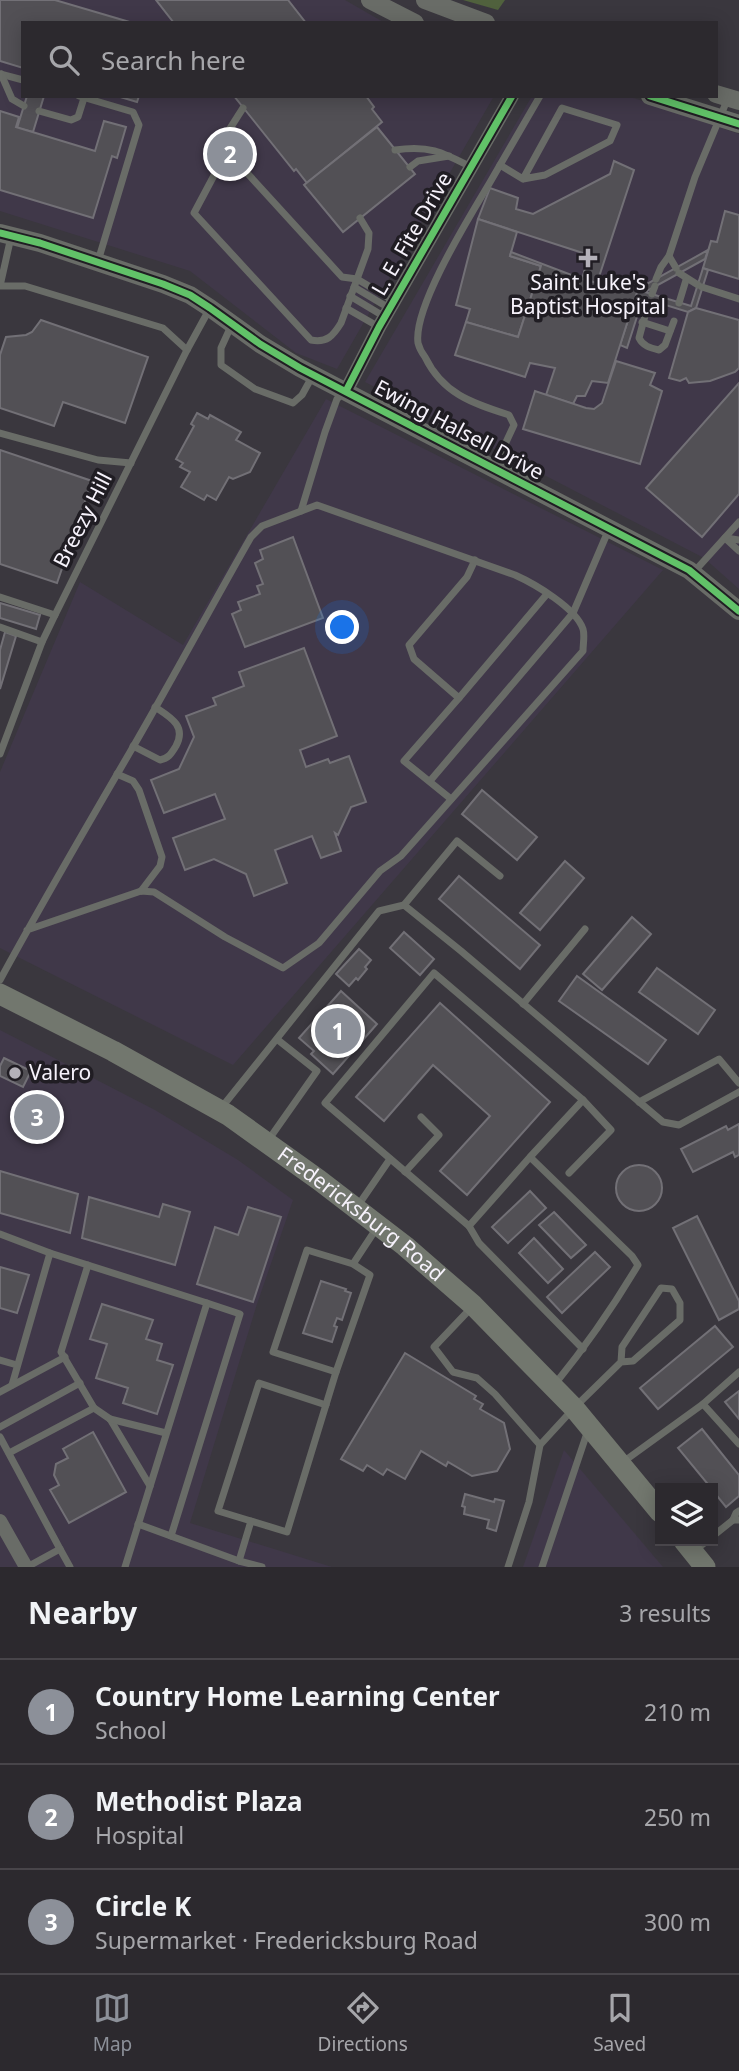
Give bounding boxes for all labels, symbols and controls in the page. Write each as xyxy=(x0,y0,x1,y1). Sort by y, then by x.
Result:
search box xyxy=(21,21,718,98)
icon: search xyxy=(45,41,83,79)
text: Search here xyxy=(101,42,246,78)
pin: 2 xyxy=(207,128,253,180)
street label: L. E. Fite Drive xyxy=(365,167,458,300)
marker: Saint Luke's Baptist Hospital xyxy=(578,248,598,268)
place label: Saint Luke's Baptist Hospital xyxy=(510,268,666,320)
street label: Ewing Halsell Drive xyxy=(370,373,549,486)
street label: Breezy Hill xyxy=(46,467,118,572)
your location xyxy=(325,610,359,644)
pin: 1 xyxy=(315,1005,361,1057)
place label: Valero xyxy=(29,1058,91,1086)
marker: Valero xyxy=(7,1065,23,1081)
pin: 3 xyxy=(14,1091,60,1143)
street label: Fredericksburg Road xyxy=(272,1140,451,1287)
map controls xyxy=(655,1483,718,1546)
button: layers xyxy=(655,1483,718,1546)
text: Nearby xyxy=(28,1592,137,1633)
text: 3 results xyxy=(619,1597,711,1629)
text: Country Home Learning Center xyxy=(95,1678,500,1714)
text: 1 xyxy=(44,1696,58,1728)
text: 210 m xyxy=(644,1696,711,1728)
text: School xyxy=(95,1714,167,1746)
text: Methodist Plaza xyxy=(95,1783,303,1819)
text: 2 xyxy=(44,1801,58,1833)
text: 250 m xyxy=(644,1801,711,1833)
text: Hospital xyxy=(95,1819,184,1851)
text: Circle K xyxy=(95,1888,191,1924)
text: 3 xyxy=(44,1906,58,1938)
text: 300 m xyxy=(644,1906,711,1938)
text: Supermarket · Fredericksburg Road xyxy=(95,1924,478,1956)
tab: Map xyxy=(93,1989,132,2057)
tab: Directions xyxy=(318,1989,408,2057)
tab: Saved xyxy=(593,1989,646,2057)

